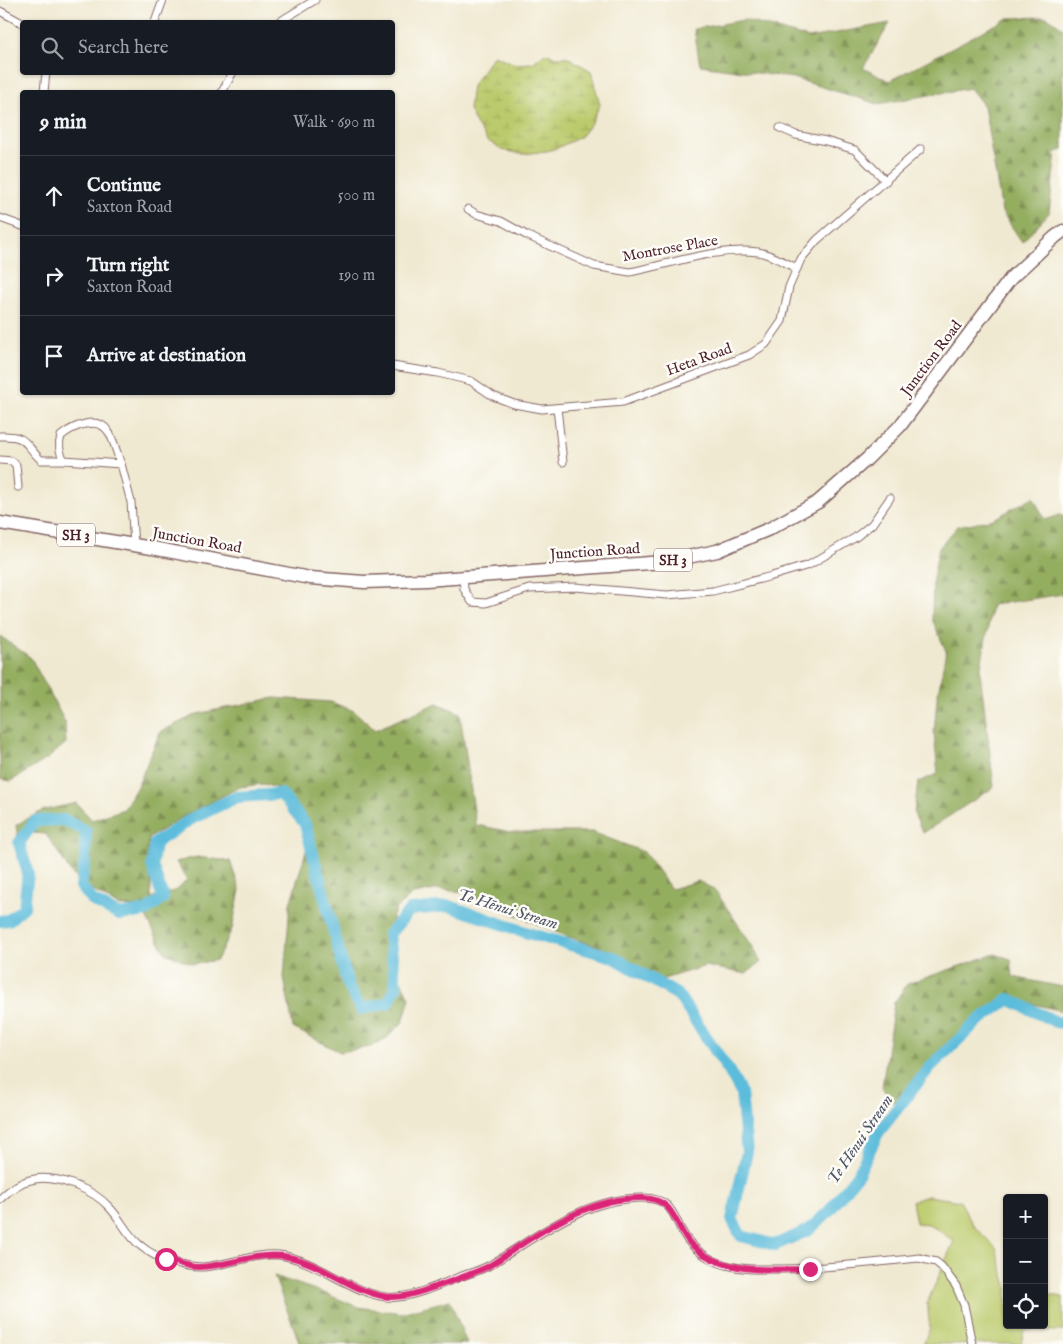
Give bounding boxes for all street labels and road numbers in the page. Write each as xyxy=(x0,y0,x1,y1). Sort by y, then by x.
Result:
street label: Montrose Place xyxy=(621,231,719,266)
street label: Junction Road xyxy=(895,316,967,402)
street label: Heta Road xyxy=(664,339,735,380)
street label: Junction Road xyxy=(149,523,244,558)
road number: SH 3 xyxy=(57,524,95,546)
street label: Junction Road xyxy=(547,539,642,564)
road number: SH 3 xyxy=(654,548,692,572)

